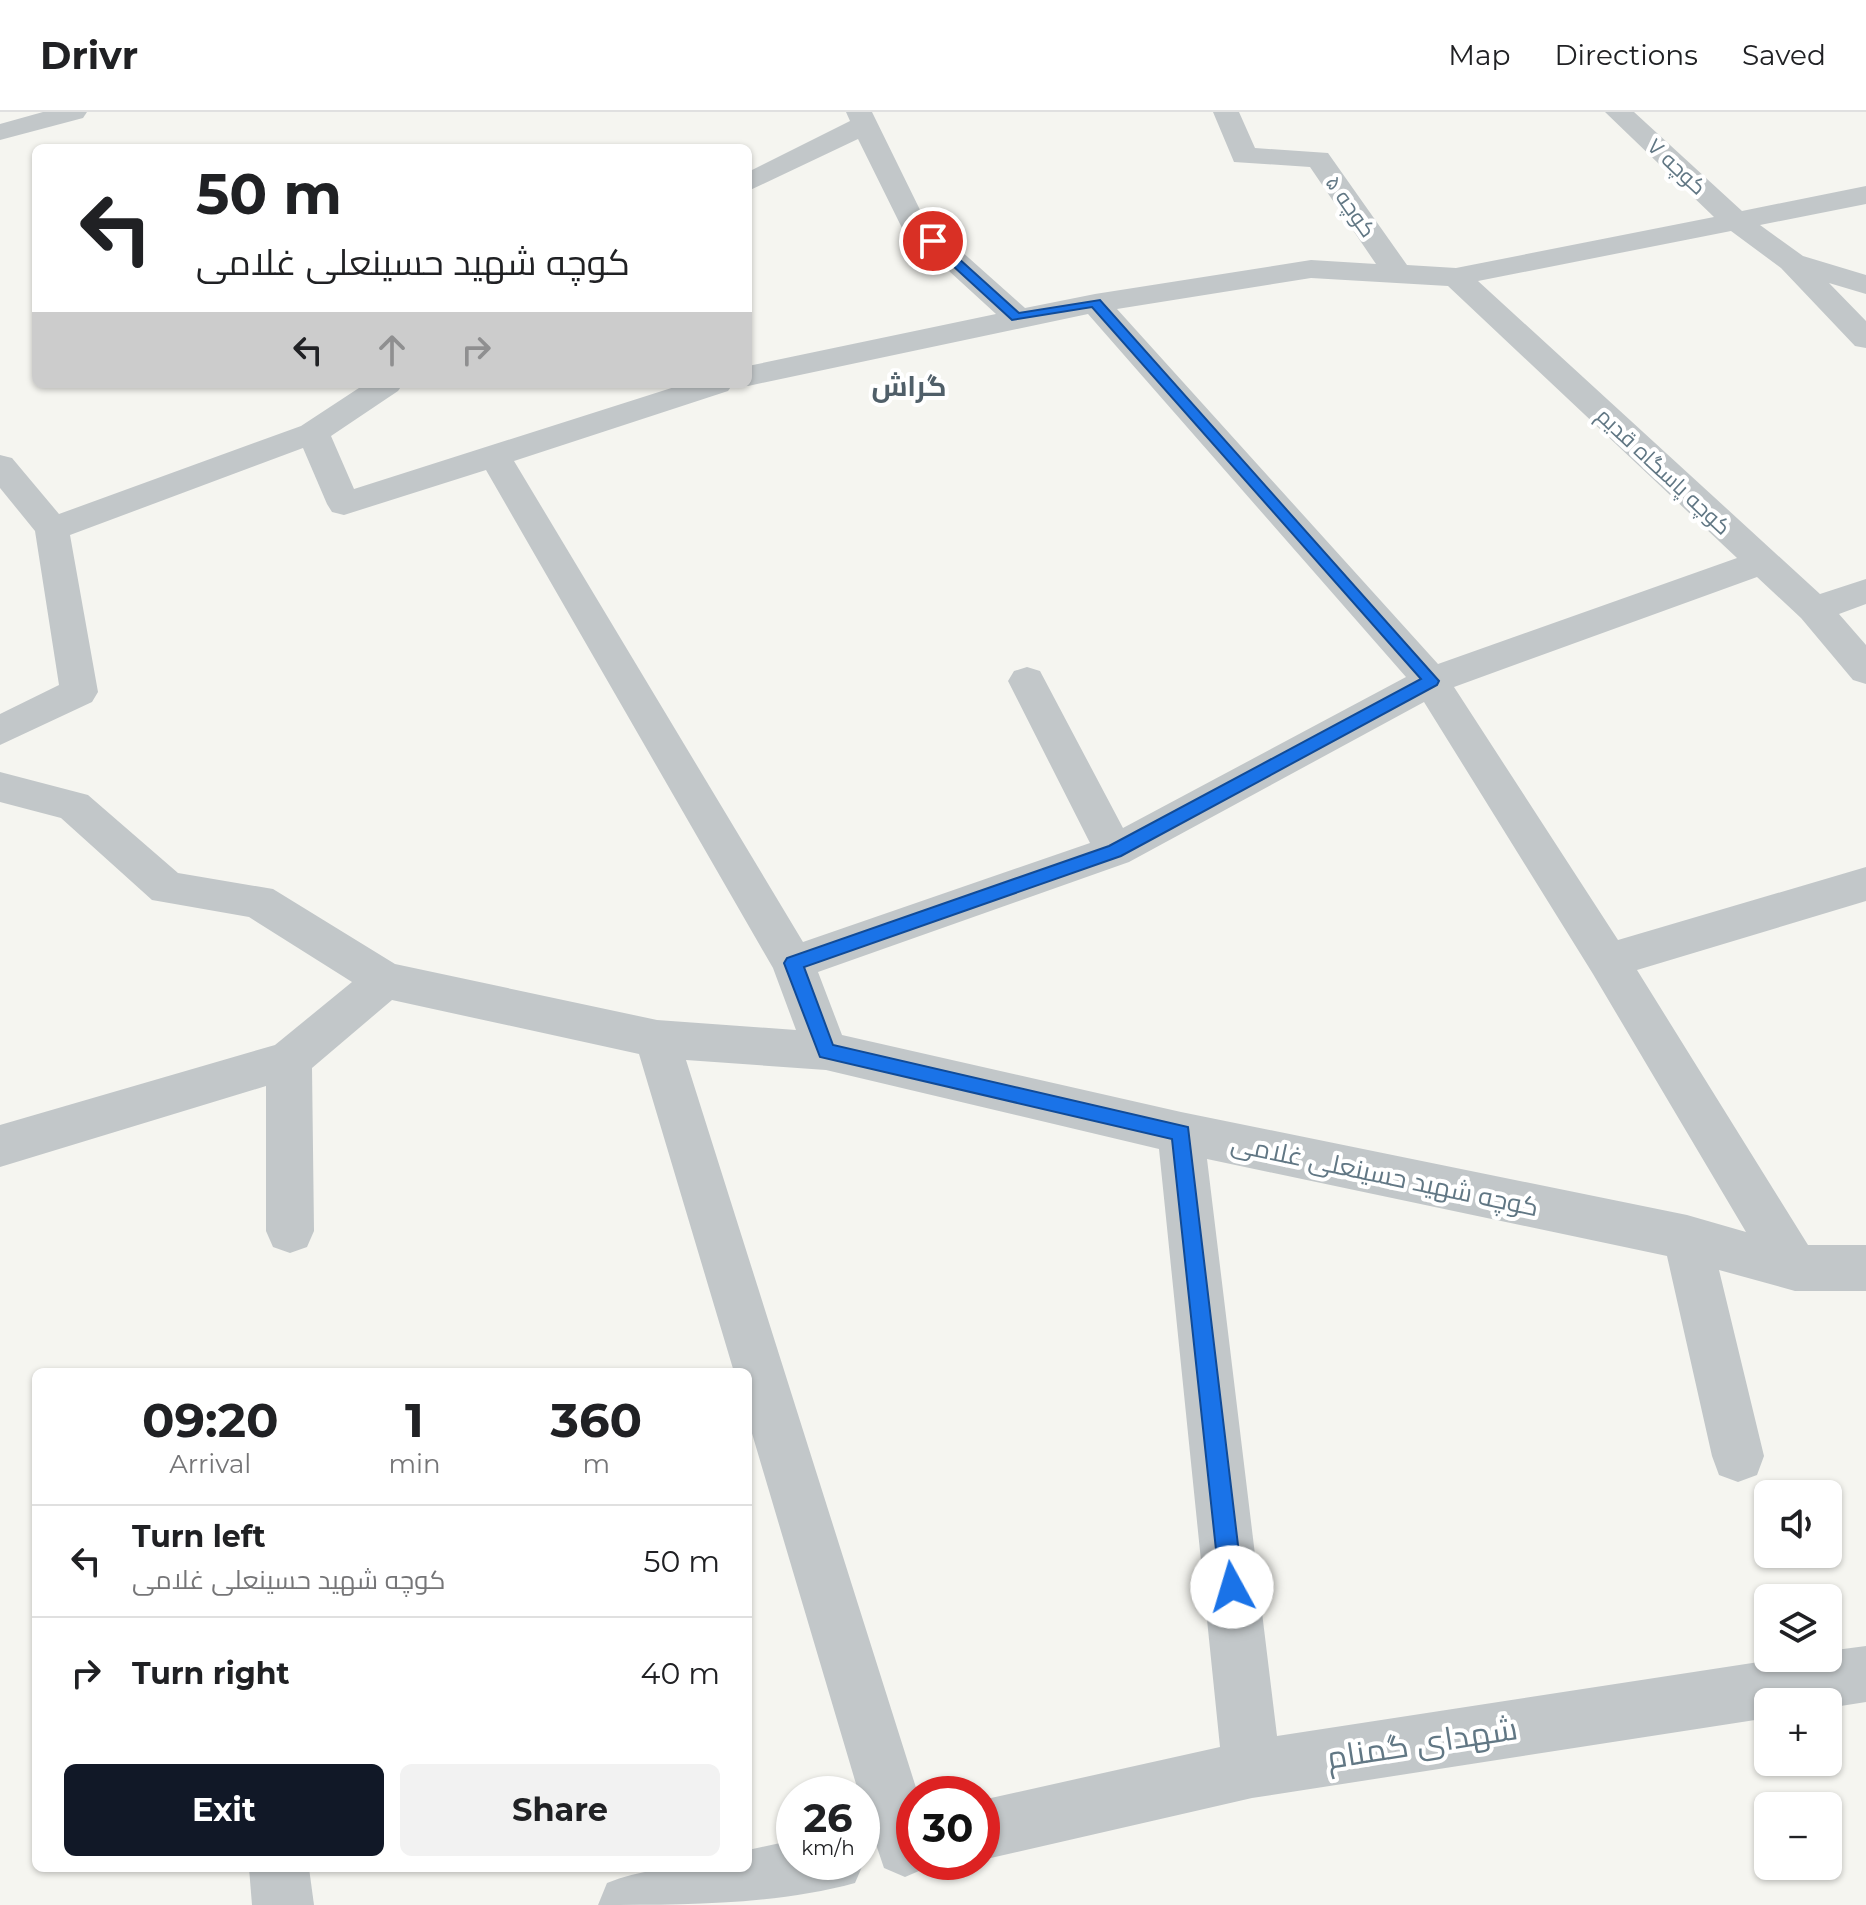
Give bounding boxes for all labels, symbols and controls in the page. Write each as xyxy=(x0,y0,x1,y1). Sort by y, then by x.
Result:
text: Drivr xyxy=(40,32,138,79)
text: Map xyxy=(1448,38,1510,72)
text: Directions xyxy=(1554,38,1698,72)
text: Saved xyxy=(1742,38,1826,72)
street label: کوچه ۷ xyxy=(1641,132,1712,201)
text: 50 m xyxy=(196,160,342,228)
street label: کوچه ۵ xyxy=(1319,170,1381,243)
icon: left xyxy=(64,176,168,280)
pin xyxy=(899,207,967,275)
icon: arrive xyxy=(911,219,955,263)
text: کوچه شهید حسینعلی غلامی xyxy=(196,240,630,284)
icon: left xyxy=(286,328,330,372)
icon: ahead xyxy=(370,328,414,372)
icon: right xyxy=(454,328,498,372)
district label: گراش xyxy=(871,369,947,403)
street label: کوچه پاسگاه قدیم xyxy=(1590,402,1736,542)
street label: کوچه شهید حسینعلی غلامی xyxy=(1228,1127,1542,1224)
text: 09:20 xyxy=(142,1391,279,1449)
text: 1 xyxy=(405,1391,424,1449)
text: 360 xyxy=(551,1391,642,1449)
text: Arrival xyxy=(169,1448,251,1480)
text: min xyxy=(388,1448,441,1480)
text: m xyxy=(583,1448,610,1480)
map controls xyxy=(1754,1480,1842,1880)
button: sound xyxy=(1754,1480,1842,1568)
text: Turn left xyxy=(132,1518,265,1555)
icon: left xyxy=(64,1539,108,1583)
text: 50 m xyxy=(643,1543,720,1580)
position arrow xyxy=(1190,1545,1274,1629)
text: کوچه شهید حسینعلی غلامی xyxy=(132,1564,445,1596)
button: layers xyxy=(1754,1584,1842,1672)
icon: right xyxy=(64,1651,108,1695)
text: Turn right xyxy=(132,1655,289,1692)
text: 40 m xyxy=(641,1655,720,1692)
button: + xyxy=(1754,1688,1842,1776)
street label: شهدای گمنام xyxy=(1324,1708,1520,1780)
button: Exit xyxy=(64,1764,384,1856)
button: Share xyxy=(400,1764,720,1856)
speed limit sign: 30 xyxy=(896,1776,1000,1880)
button: − xyxy=(1754,1792,1842,1880)
text: 26 xyxy=(803,1793,853,1842)
text: km/h xyxy=(801,1836,855,1860)

